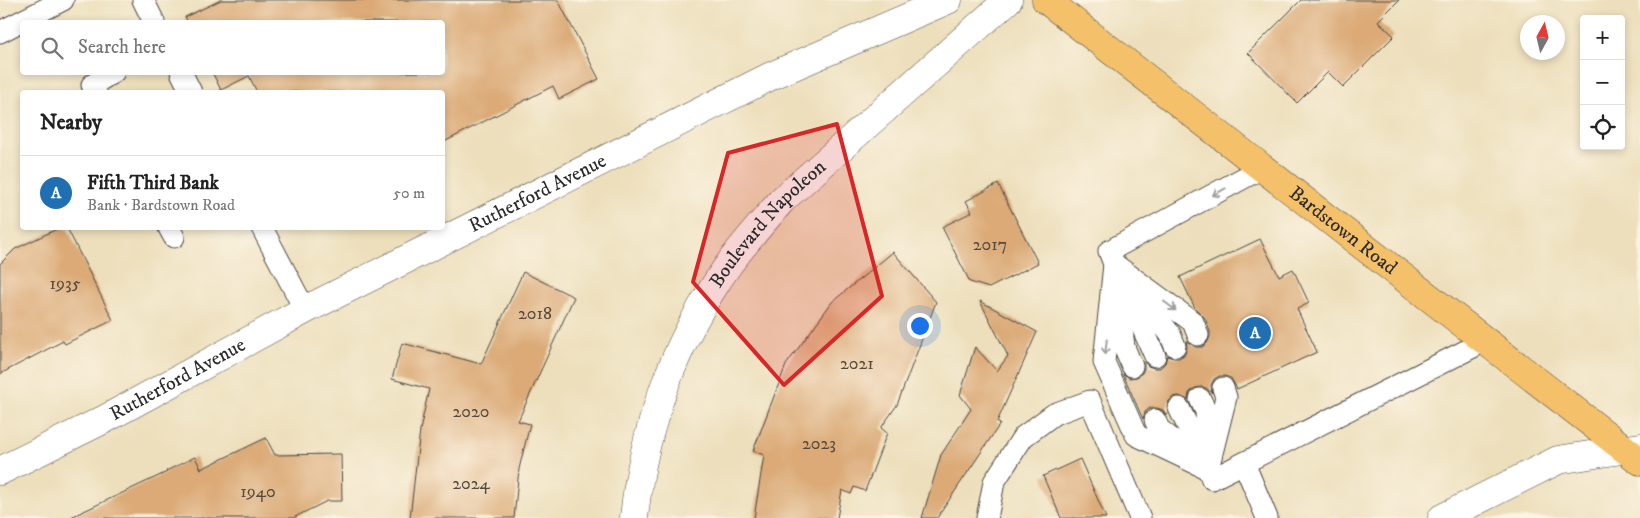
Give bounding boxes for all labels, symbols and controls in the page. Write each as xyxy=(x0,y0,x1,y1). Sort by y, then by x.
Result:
north arrow xyxy=(1520,15,1565,60)
map controls xyxy=(1580,15,1625,150)
button: + xyxy=(1580,15,1625,60)
search box xyxy=(20,20,445,75)
icon: search xyxy=(38,34,66,62)
text: Search here xyxy=(78,36,166,59)
button: − xyxy=(1580,60,1625,105)
button: locate xyxy=(1580,105,1625,150)
text: Nearby xyxy=(40,110,102,136)
street label: Rutherford Avenue xyxy=(464,148,610,238)
street label: Boulevard Napoleon xyxy=(704,154,832,292)
text: Fifth Third Bank xyxy=(87,172,219,195)
street label: Bardstown Road xyxy=(1284,181,1402,280)
text: A xyxy=(51,183,61,203)
text: 50 m xyxy=(393,183,425,203)
one-way arrow xyxy=(1213,187,1227,197)
text: Bank · Bardstown Road xyxy=(87,195,235,215)
house number: 2017 xyxy=(973,234,1007,256)
house number: 1935 xyxy=(49,273,81,295)
one-way arrow xyxy=(1163,300,1176,311)
house number: 2018 xyxy=(518,303,552,325)
your location xyxy=(907,313,933,339)
pin: A xyxy=(1239,314,1271,352)
street label: Rutherford Avenue xyxy=(106,332,250,426)
one-way arrow xyxy=(1101,339,1110,355)
house number: 2021 xyxy=(840,353,874,375)
house number: 2020 xyxy=(452,401,490,423)
house number: 2023 xyxy=(802,433,836,455)
house number: 2024 xyxy=(452,473,491,495)
house number: 1940 xyxy=(240,481,276,503)

